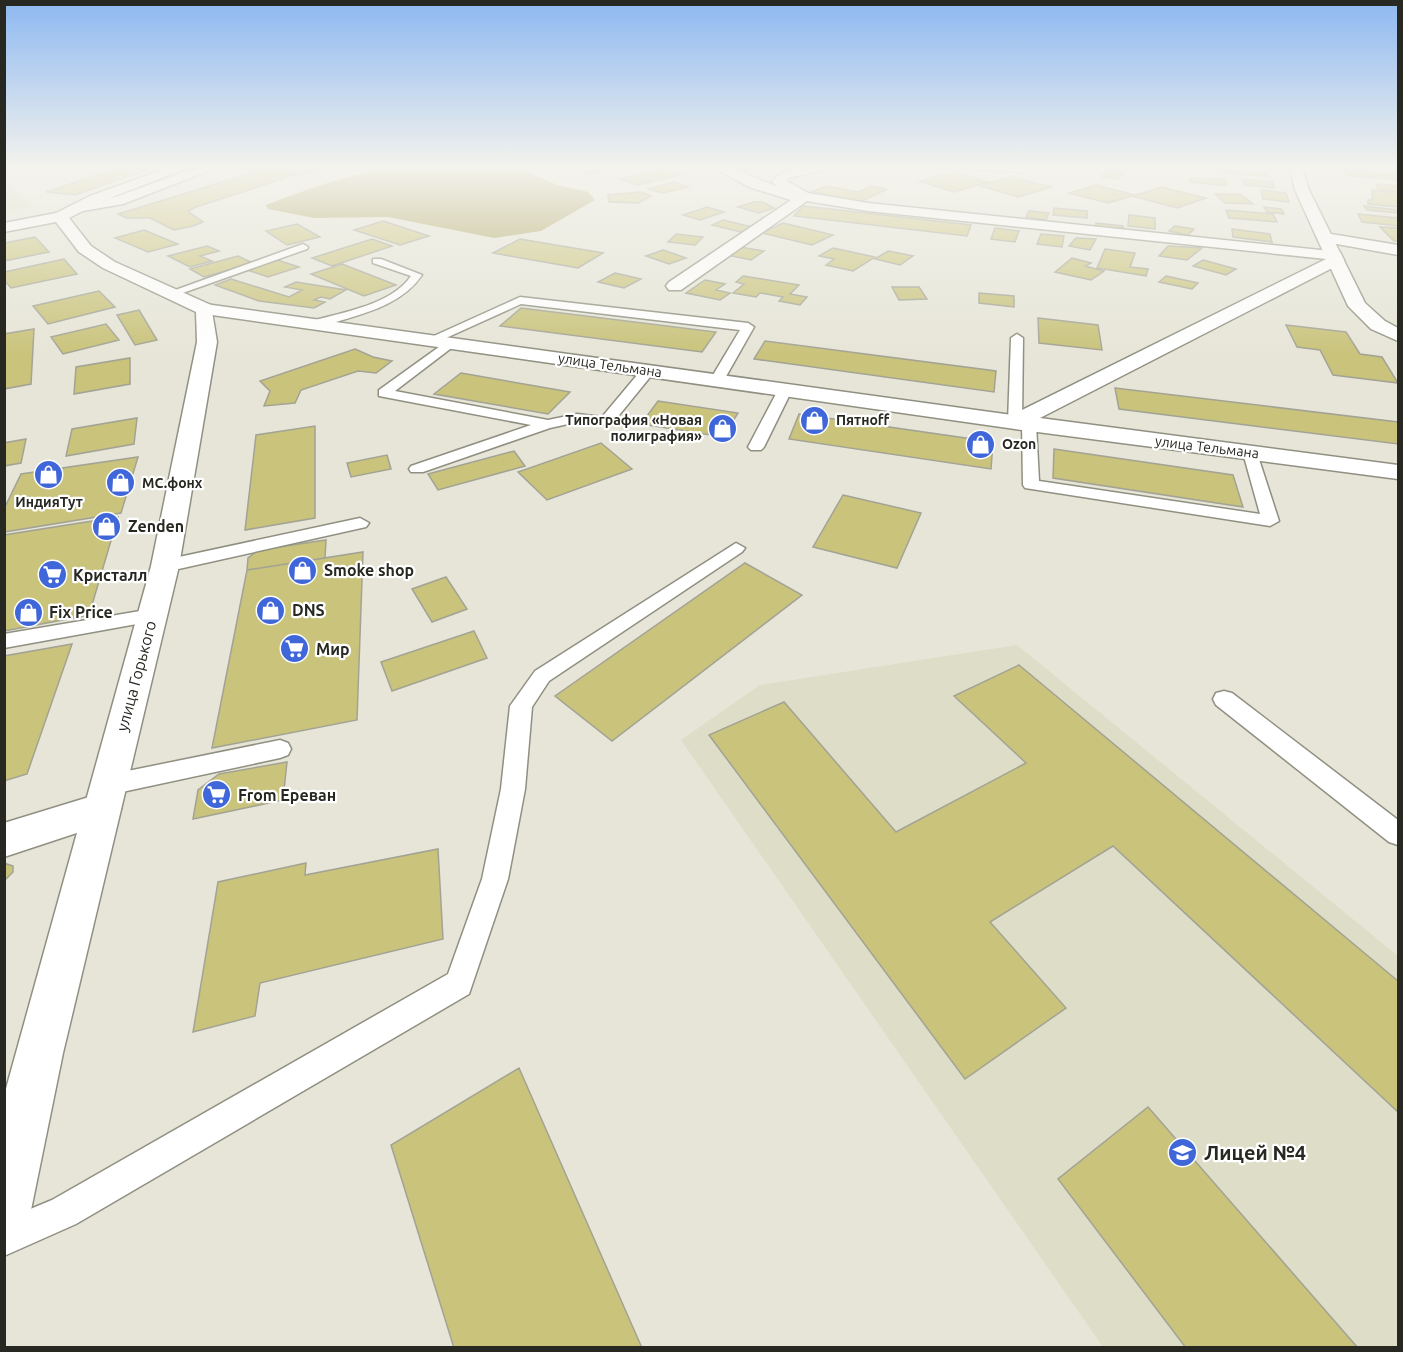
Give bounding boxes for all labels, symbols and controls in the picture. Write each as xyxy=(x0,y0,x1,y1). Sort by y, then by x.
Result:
street label: улица Тельмана xyxy=(557,350,663,380)
shop icon: Пятнoff xyxy=(799,404,831,436)
place label: Типография «Новая полиграфия» xyxy=(565,412,702,444)
shop icon: Типография «Новая полиграфия» xyxy=(707,412,739,444)
place label: Пятнoff xyxy=(836,412,890,428)
shop icon: Ozon xyxy=(965,428,997,460)
street label: улица Тельмана xyxy=(1154,433,1260,461)
place label: Ozon xyxy=(1002,436,1036,452)
shop icon: ИндияТут xyxy=(33,459,65,491)
shop icon: МС.фонх xyxy=(105,467,137,499)
place label: МС.фонх xyxy=(142,475,203,491)
place label: ИндияТут xyxy=(15,494,83,510)
shop icon: Zenden xyxy=(91,510,123,542)
place label: Zenden xyxy=(128,517,184,535)
shop icon: Smoke shop xyxy=(287,554,319,586)
supermarket icon: Кристалл xyxy=(36,559,68,591)
place label: Smoke shop xyxy=(324,561,414,579)
place label: Кристалл xyxy=(73,566,147,584)
shop icon: DNS xyxy=(255,594,287,626)
shop icon: Fix Price xyxy=(12,596,44,628)
place label: DNS xyxy=(292,601,325,619)
place label: Fix Price xyxy=(49,603,113,621)
street label: улица Горького xyxy=(113,619,159,733)
supermarket icon: Мир xyxy=(279,633,311,665)
place label: Мир xyxy=(316,640,350,658)
supermarket icon: From Ереван xyxy=(201,779,233,811)
place label: From Ереван xyxy=(238,786,336,804)
school or university icon: Лицей №4 xyxy=(1167,1136,1199,1168)
place label: Лицей №4 xyxy=(1204,1141,1306,1164)

